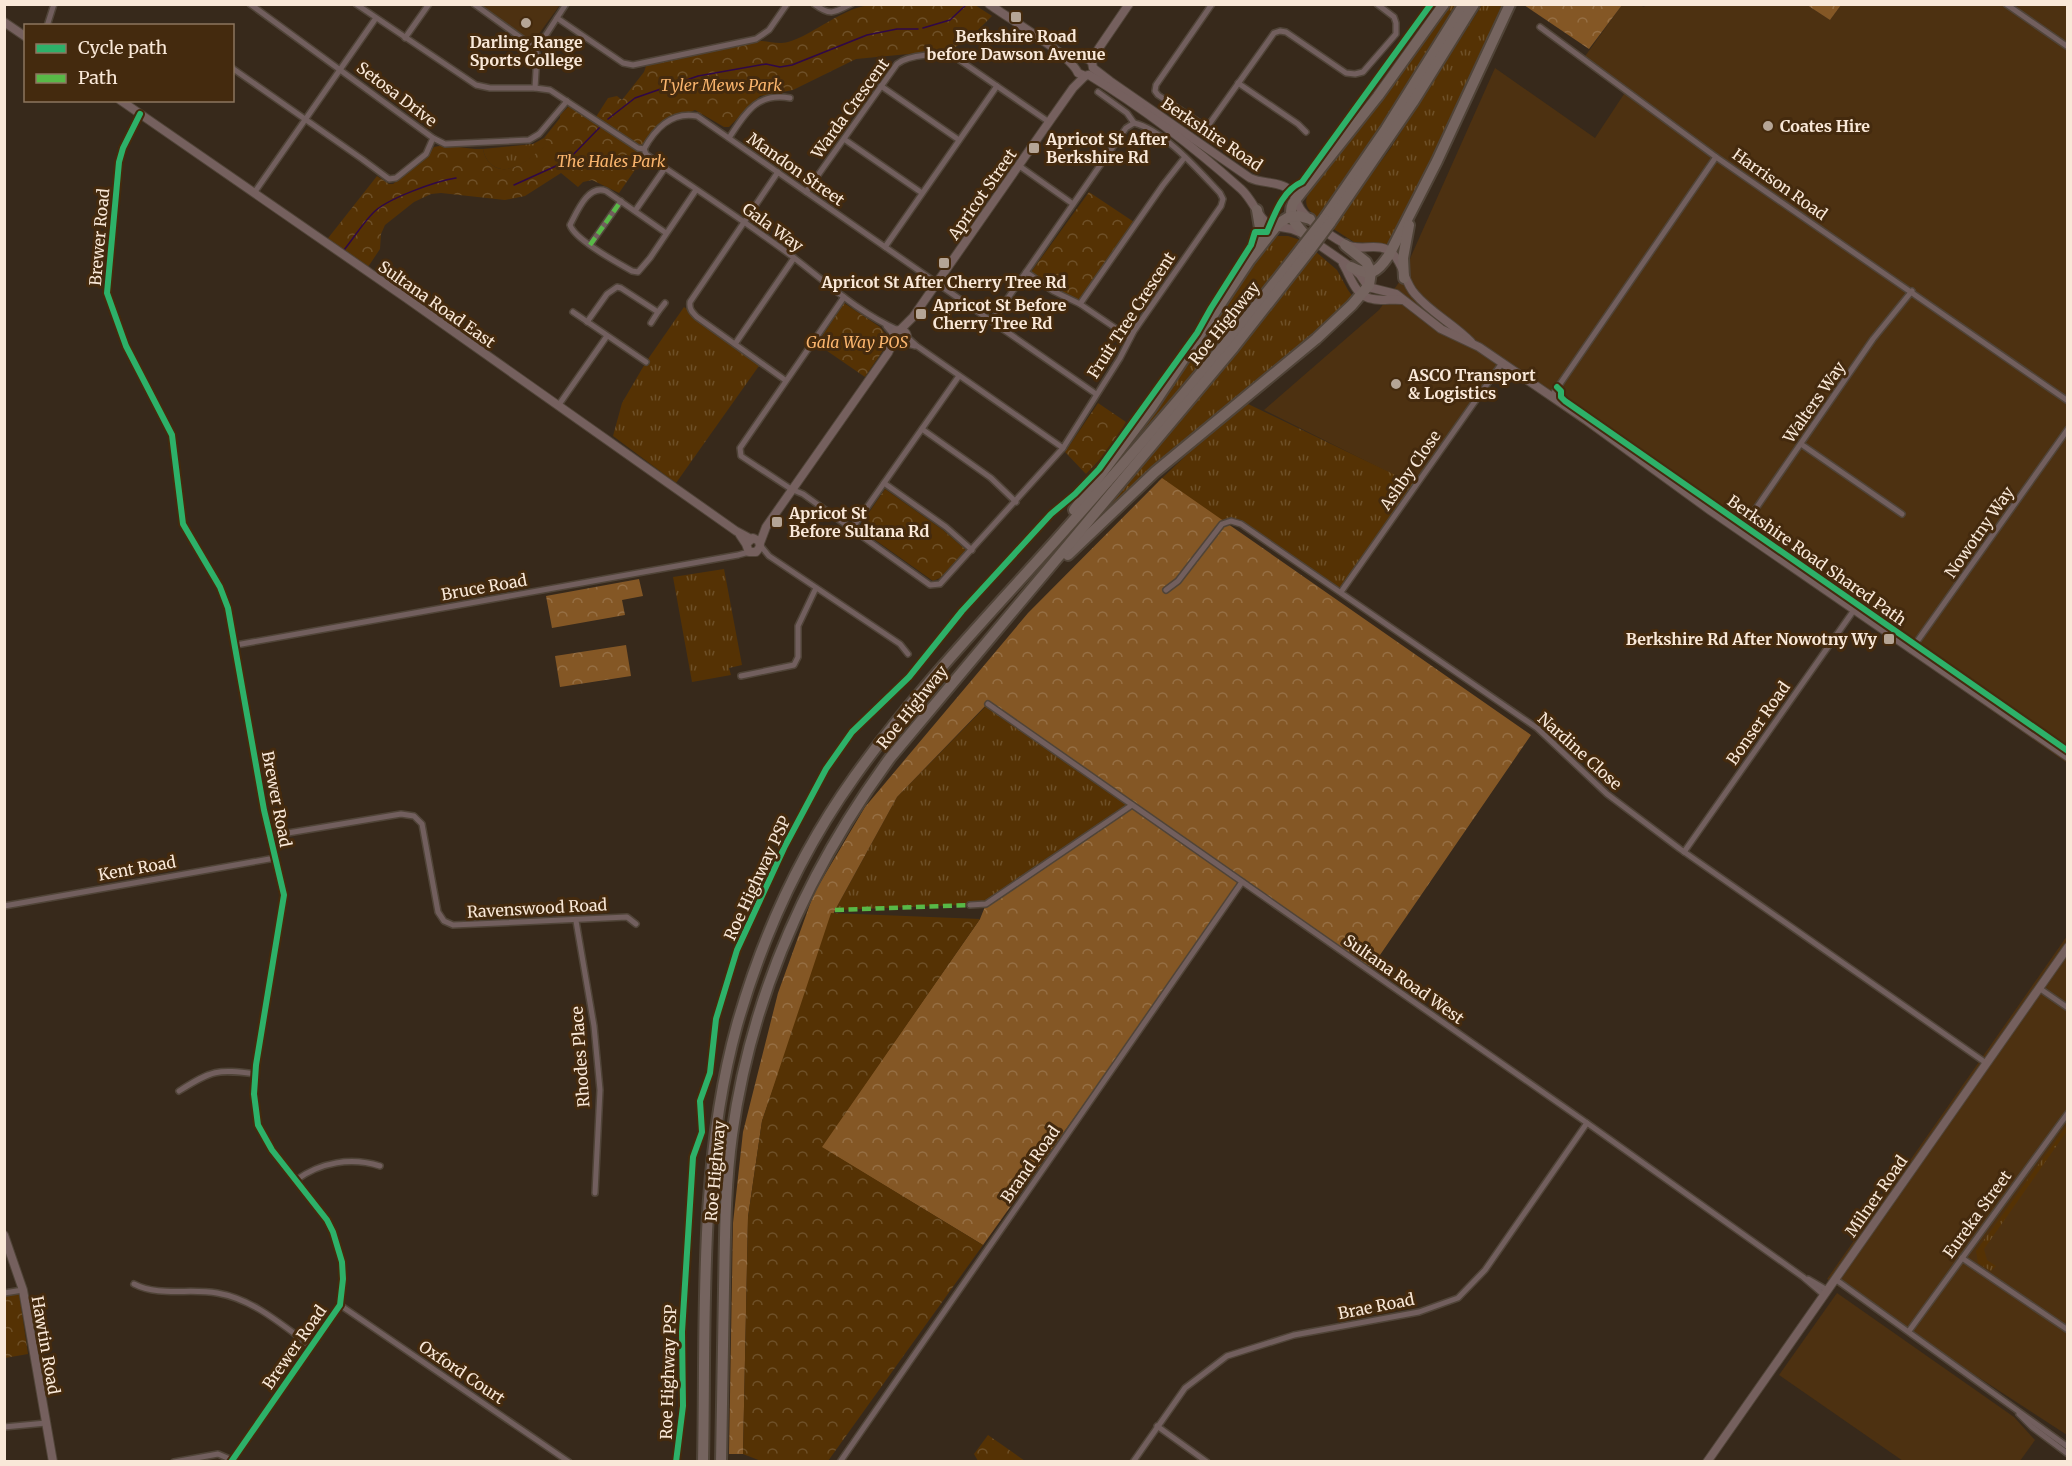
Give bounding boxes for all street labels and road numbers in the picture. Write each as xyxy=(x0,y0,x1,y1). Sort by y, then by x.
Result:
street label: Warda Crescent xyxy=(806,53,894,163)
street label: Setosa Drive xyxy=(353,57,441,131)
street label: Berkshire Road xyxy=(1158,93,1267,175)
street label: Mandon Street xyxy=(743,128,849,210)
street label: Apricot Street xyxy=(943,144,1021,244)
street label: Harrison Road xyxy=(1729,144,1832,224)
street label: Brewer Road xyxy=(85,187,113,286)
street label: Gala Way xyxy=(739,198,808,256)
street label: Fruit Tree Crescent xyxy=(1083,247,1180,382)
street label: Sultana Road East xyxy=(375,256,500,352)
street label: Roe Highway xyxy=(1184,277,1264,369)
street label: Walters Way xyxy=(1778,357,1850,447)
street label: Ashby Close xyxy=(1375,426,1445,515)
street label: Nowotny Way xyxy=(1940,482,2018,582)
street label: Berkshire Road Shared Path xyxy=(1724,490,1911,630)
street label: Bruce Road xyxy=(440,570,529,604)
street label: Roe Highway xyxy=(872,661,952,753)
street label: Bonser Road xyxy=(1722,677,1794,769)
street label: Nardine Close xyxy=(1534,708,1626,794)
street label: Brewer Road xyxy=(258,749,296,849)
street label: Roe Highway PSP xyxy=(719,813,795,943)
street label: Kent Road xyxy=(97,851,178,885)
street label: Ravenswood Road xyxy=(466,894,608,922)
street label: Sultana Road West xyxy=(1340,930,1469,1028)
street label: Rhodes Place xyxy=(566,1006,594,1108)
street label: Roe Highway xyxy=(701,1119,729,1222)
street label: Brand Road xyxy=(996,1121,1064,1206)
street label: Milner Road xyxy=(1841,1151,1912,1241)
street label: Eureka Street xyxy=(1939,1166,2016,1262)
street label: Brae Road xyxy=(1336,1289,1416,1323)
street label: Hawtin Road xyxy=(27,1294,65,1396)
street label: Brewer Road xyxy=(258,1301,330,1393)
street label: Roe Highway PSP xyxy=(656,1304,680,1440)
street label: Oxford Court xyxy=(415,1336,509,1409)

